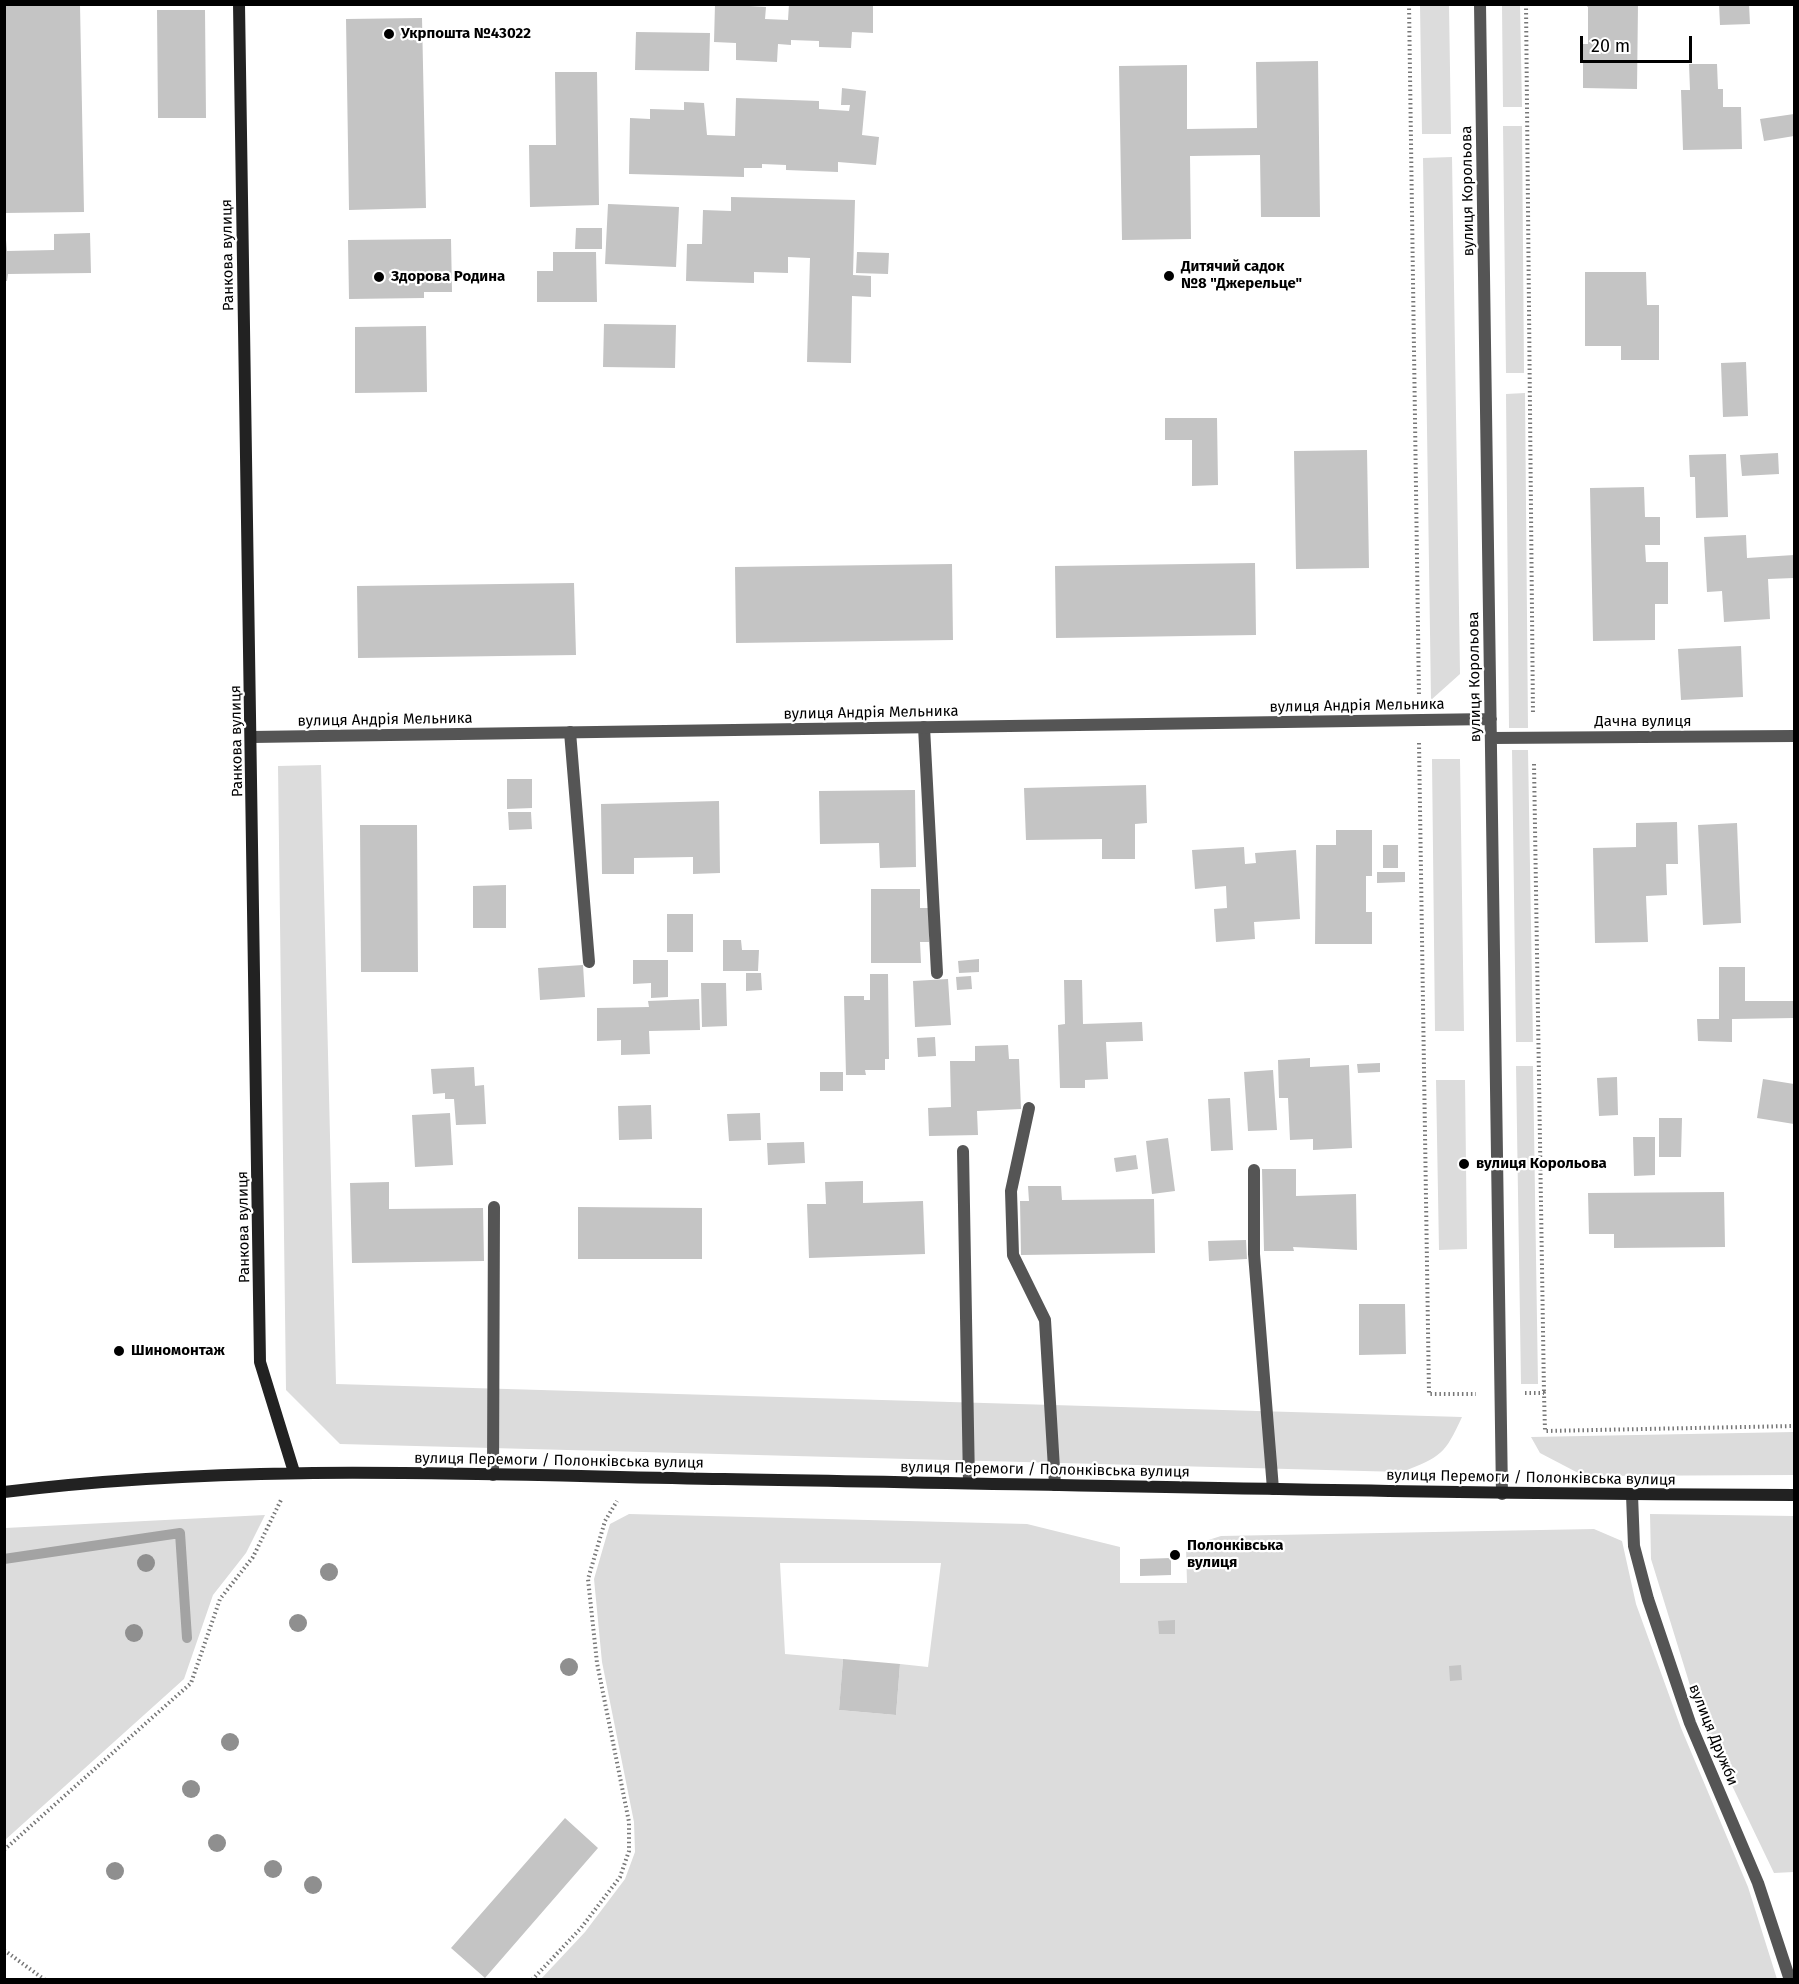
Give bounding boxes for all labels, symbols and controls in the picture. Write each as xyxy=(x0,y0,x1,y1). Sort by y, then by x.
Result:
scale bar xyxy=(1583,24,1696,62)
place label: Укрпошта №43022 xyxy=(401,25,531,43)
marker: Укрпошта №43022 xyxy=(382,27,396,41)
text: 20 m xyxy=(1591,35,1630,57)
street label: вулиця Корольова xyxy=(1458,126,1478,256)
street label: Ранкова вулиця xyxy=(218,199,238,311)
place label: Дитячий садок №8 "Джерельце" xyxy=(1181,258,1302,293)
place label: Здорова Родина xyxy=(391,268,505,286)
marker: Дитячий садок №8 "Джерельце" xyxy=(1162,269,1176,283)
marker: Здорова Родина xyxy=(372,270,386,284)
street label: вулиця Корольова xyxy=(1465,612,1485,742)
street label: Ранкова вулиця xyxy=(227,685,247,797)
street label: вулиця Андрія Мельника xyxy=(1269,695,1445,717)
street label: вулиця Андрія Мельника xyxy=(783,702,959,724)
street label: вулиця Андрія Мельника xyxy=(297,709,473,731)
street label: Дачна вулиця xyxy=(1595,713,1691,731)
place label: вулиця Корольова xyxy=(1476,1155,1607,1173)
marker: вулиця Корольова xyxy=(1457,1157,1471,1171)
street label: Ранкова вулиця xyxy=(234,1171,254,1283)
place label: Шиномонтаж xyxy=(131,1342,225,1360)
marker: Шиномонтаж xyxy=(112,1344,126,1358)
street label: вулиця Перемоги / Полонківська вулиця xyxy=(414,1449,704,1473)
street label: вулиця Перемоги / Полонківська вулиця xyxy=(900,1458,1190,1482)
street label: вулиця Перемоги / Полонківська вулиця xyxy=(1386,1466,1676,1490)
place label: Полонківська вулиця xyxy=(1187,1537,1284,1572)
marker: Полонківська вулиця xyxy=(1168,1548,1182,1562)
street label: вулиця Дружби xyxy=(1684,1682,1742,1788)

